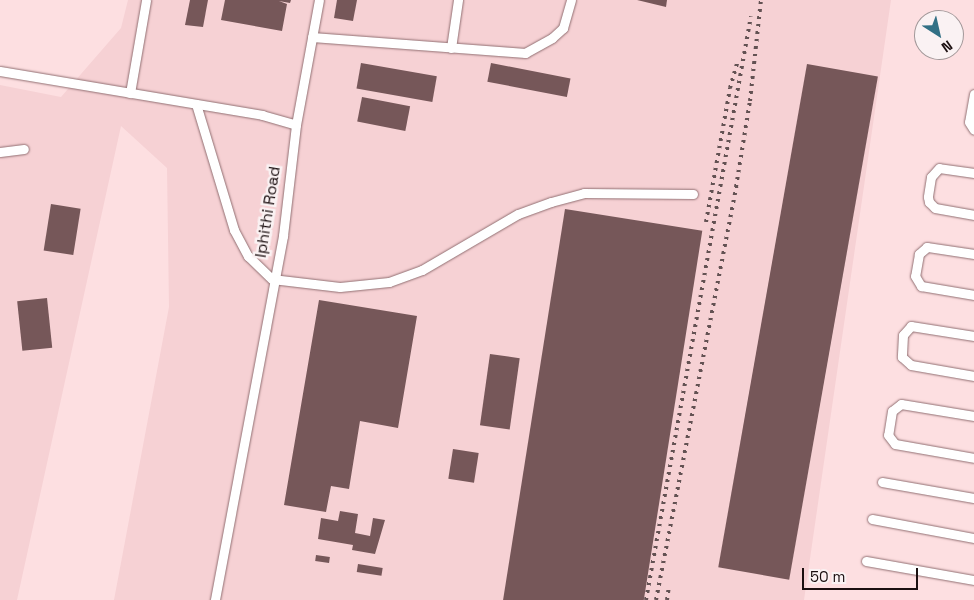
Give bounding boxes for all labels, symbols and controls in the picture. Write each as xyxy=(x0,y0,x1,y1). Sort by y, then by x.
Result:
north arrow xyxy=(914,10,964,60)
text: N xyxy=(938,36,956,57)
street label: Iphithi Road xyxy=(251,165,285,259)
scale bar xyxy=(804,558,920,590)
text: 50 m xyxy=(810,567,845,586)

